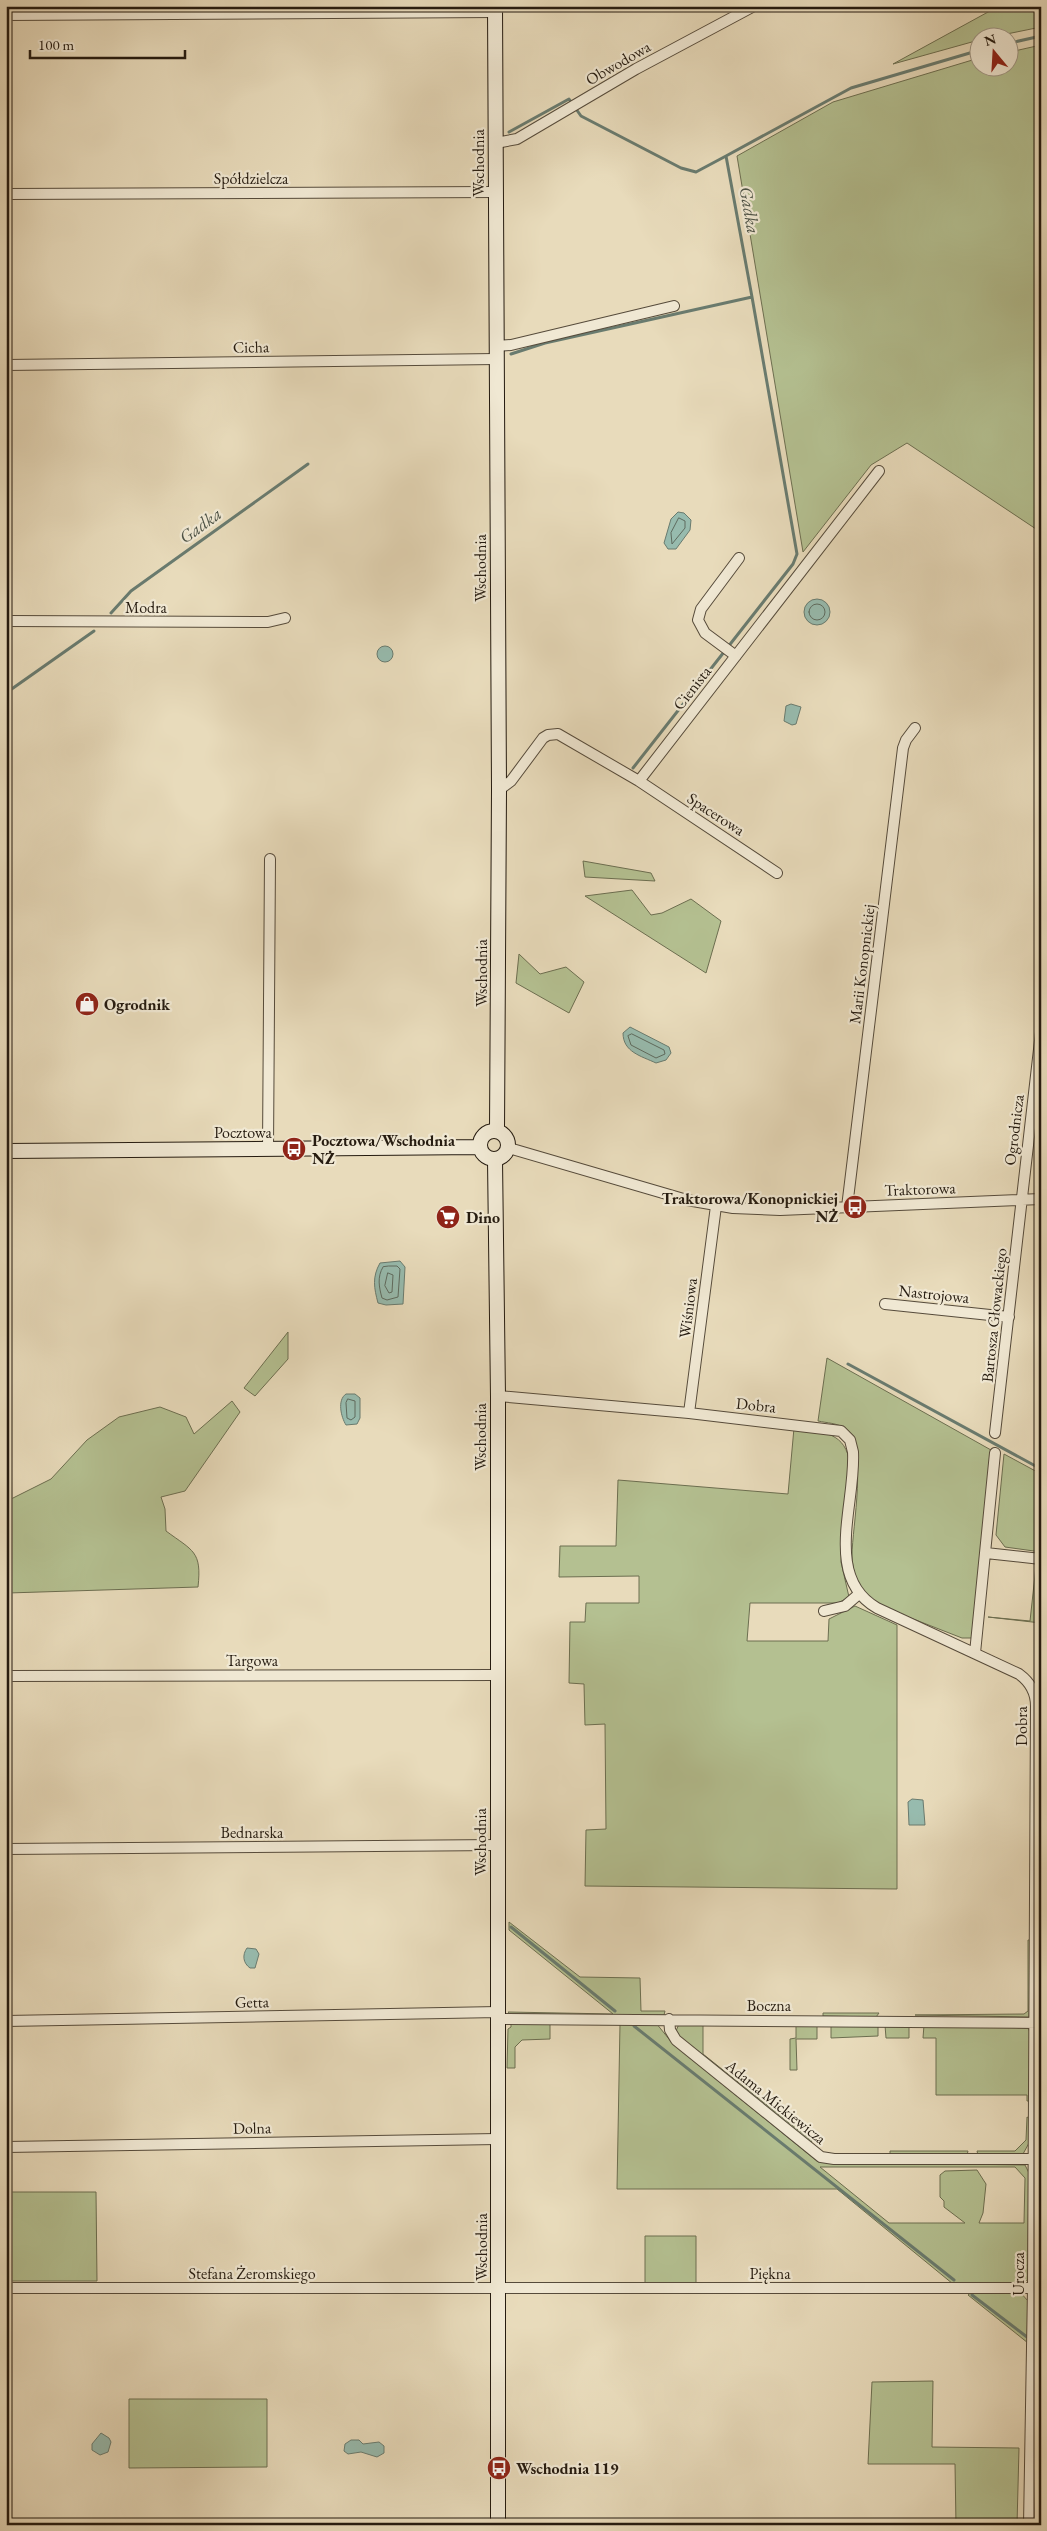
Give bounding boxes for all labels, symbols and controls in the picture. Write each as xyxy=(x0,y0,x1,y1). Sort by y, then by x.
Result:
scale bar xyxy=(30,28,185,60)
north arrow xyxy=(970,28,1020,78)
text: N xyxy=(982,29,999,50)
text: 100 m xyxy=(38,35,75,54)
street label: Obwodowa xyxy=(582,36,655,90)
street label: Wschodnia xyxy=(468,129,489,197)
street label: Spółdzielcza xyxy=(214,168,289,189)
water label: Gadka xyxy=(735,185,765,235)
street label: Cicha xyxy=(233,336,270,358)
water label: Gadka xyxy=(174,502,226,548)
street label: Wschodnia xyxy=(470,534,491,602)
street label: Modra xyxy=(125,597,168,618)
street label: Cienista xyxy=(668,661,716,714)
street label: Spacerowa xyxy=(683,788,749,841)
street label: Marii Konopnickiej xyxy=(844,903,880,1025)
street label: Wschodnia xyxy=(471,939,492,1007)
shop icon: Ogrodnik xyxy=(74,991,100,1017)
place label: Ogrodnik xyxy=(104,994,170,1015)
street label: Ogrodnicza xyxy=(999,1093,1029,1167)
street label: Pocztowa xyxy=(214,1122,273,1143)
place label: Pocztowa/Wschodnia NŻ xyxy=(312,1130,456,1169)
bus stop icon: Pocztowa/Wschodnia NŻ xyxy=(281,1136,307,1162)
street label: Traktorowa xyxy=(884,1177,957,1201)
place label: Traktorowa/Konopnickiej NŻ xyxy=(662,1188,838,1227)
bus stop icon: Traktorowa/Konopnickiej NŻ xyxy=(842,1194,868,1220)
supermarket icon: Dino xyxy=(435,1204,461,1230)
place label: Dino xyxy=(466,1207,500,1228)
street label: Bartosza Głowackiego xyxy=(977,1247,1011,1383)
street label: Wiśniowa xyxy=(674,1276,702,1339)
street label: Nastrojowa xyxy=(898,1280,971,1308)
street label: Dobra xyxy=(735,1392,778,1418)
street label: Wschodnia xyxy=(470,1403,491,1471)
street label: Targowa xyxy=(226,1650,279,1671)
street label: Dobra xyxy=(1011,1705,1032,1746)
street label: Wschodnia xyxy=(470,1808,491,1876)
street label: Bednarska xyxy=(221,1822,284,1843)
street label: Getta xyxy=(235,1991,270,2013)
street label: Boczna xyxy=(747,1995,792,2016)
street label: Adama Mickiewicza xyxy=(721,2054,831,2149)
street label: Dolna xyxy=(233,2117,272,2139)
street label: Wschodnia xyxy=(471,2213,492,2281)
street label: Urocza xyxy=(1008,2252,1029,2296)
street label: Stefana Żeromskiego xyxy=(188,2263,316,2284)
street label: Piękna xyxy=(749,2263,791,2284)
bus stop icon: Wschodnia 119 xyxy=(486,2455,512,2481)
place label: Wschodnia 119 xyxy=(516,2458,619,2479)

